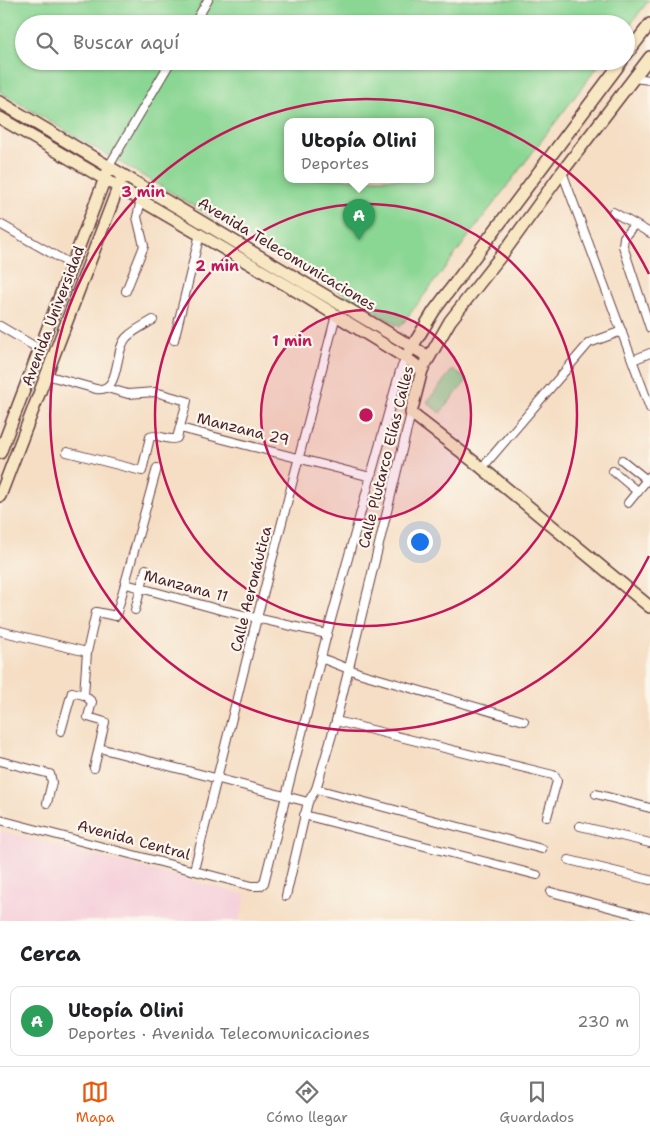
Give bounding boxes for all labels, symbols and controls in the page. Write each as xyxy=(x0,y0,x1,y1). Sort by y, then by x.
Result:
search box xyxy=(15,15,635,70)
icon: search xyxy=(33,29,61,57)
text: Buscar aquí xyxy=(73,30,179,55)
popup xyxy=(284,118,434,183)
text: Utopía Olini xyxy=(301,128,417,153)
text: Deportes xyxy=(301,153,369,174)
text: 3 min xyxy=(121,182,165,202)
street label: Avenida Telecomunicaciones xyxy=(195,194,379,314)
pin: A xyxy=(343,199,375,240)
street label: Avenida Universidad xyxy=(17,243,89,389)
text: 2 min xyxy=(195,256,239,276)
text: 1 min xyxy=(272,331,312,351)
street label: Calle Plutarco Elías Calles xyxy=(354,364,418,550)
centre of rings xyxy=(357,406,375,424)
street label: Manzana 29 xyxy=(195,408,291,450)
street label: Calle Aeronáutica xyxy=(226,523,276,654)
your location xyxy=(407,529,433,555)
street label: Manzana 11 xyxy=(142,565,230,607)
street label: Avenida Central xyxy=(75,815,193,865)
text: Cerca xyxy=(20,940,81,968)
text: Utopía Olini xyxy=(68,998,184,1023)
text: A xyxy=(31,1011,43,1032)
text: 230 m xyxy=(577,1011,629,1032)
text: Deportes · Avenida Telecomunicaciones xyxy=(68,1023,370,1044)
tab: Mapa xyxy=(76,1078,115,1126)
tab: Cómo llegar xyxy=(266,1078,348,1126)
tab: Guardados xyxy=(500,1078,574,1126)

